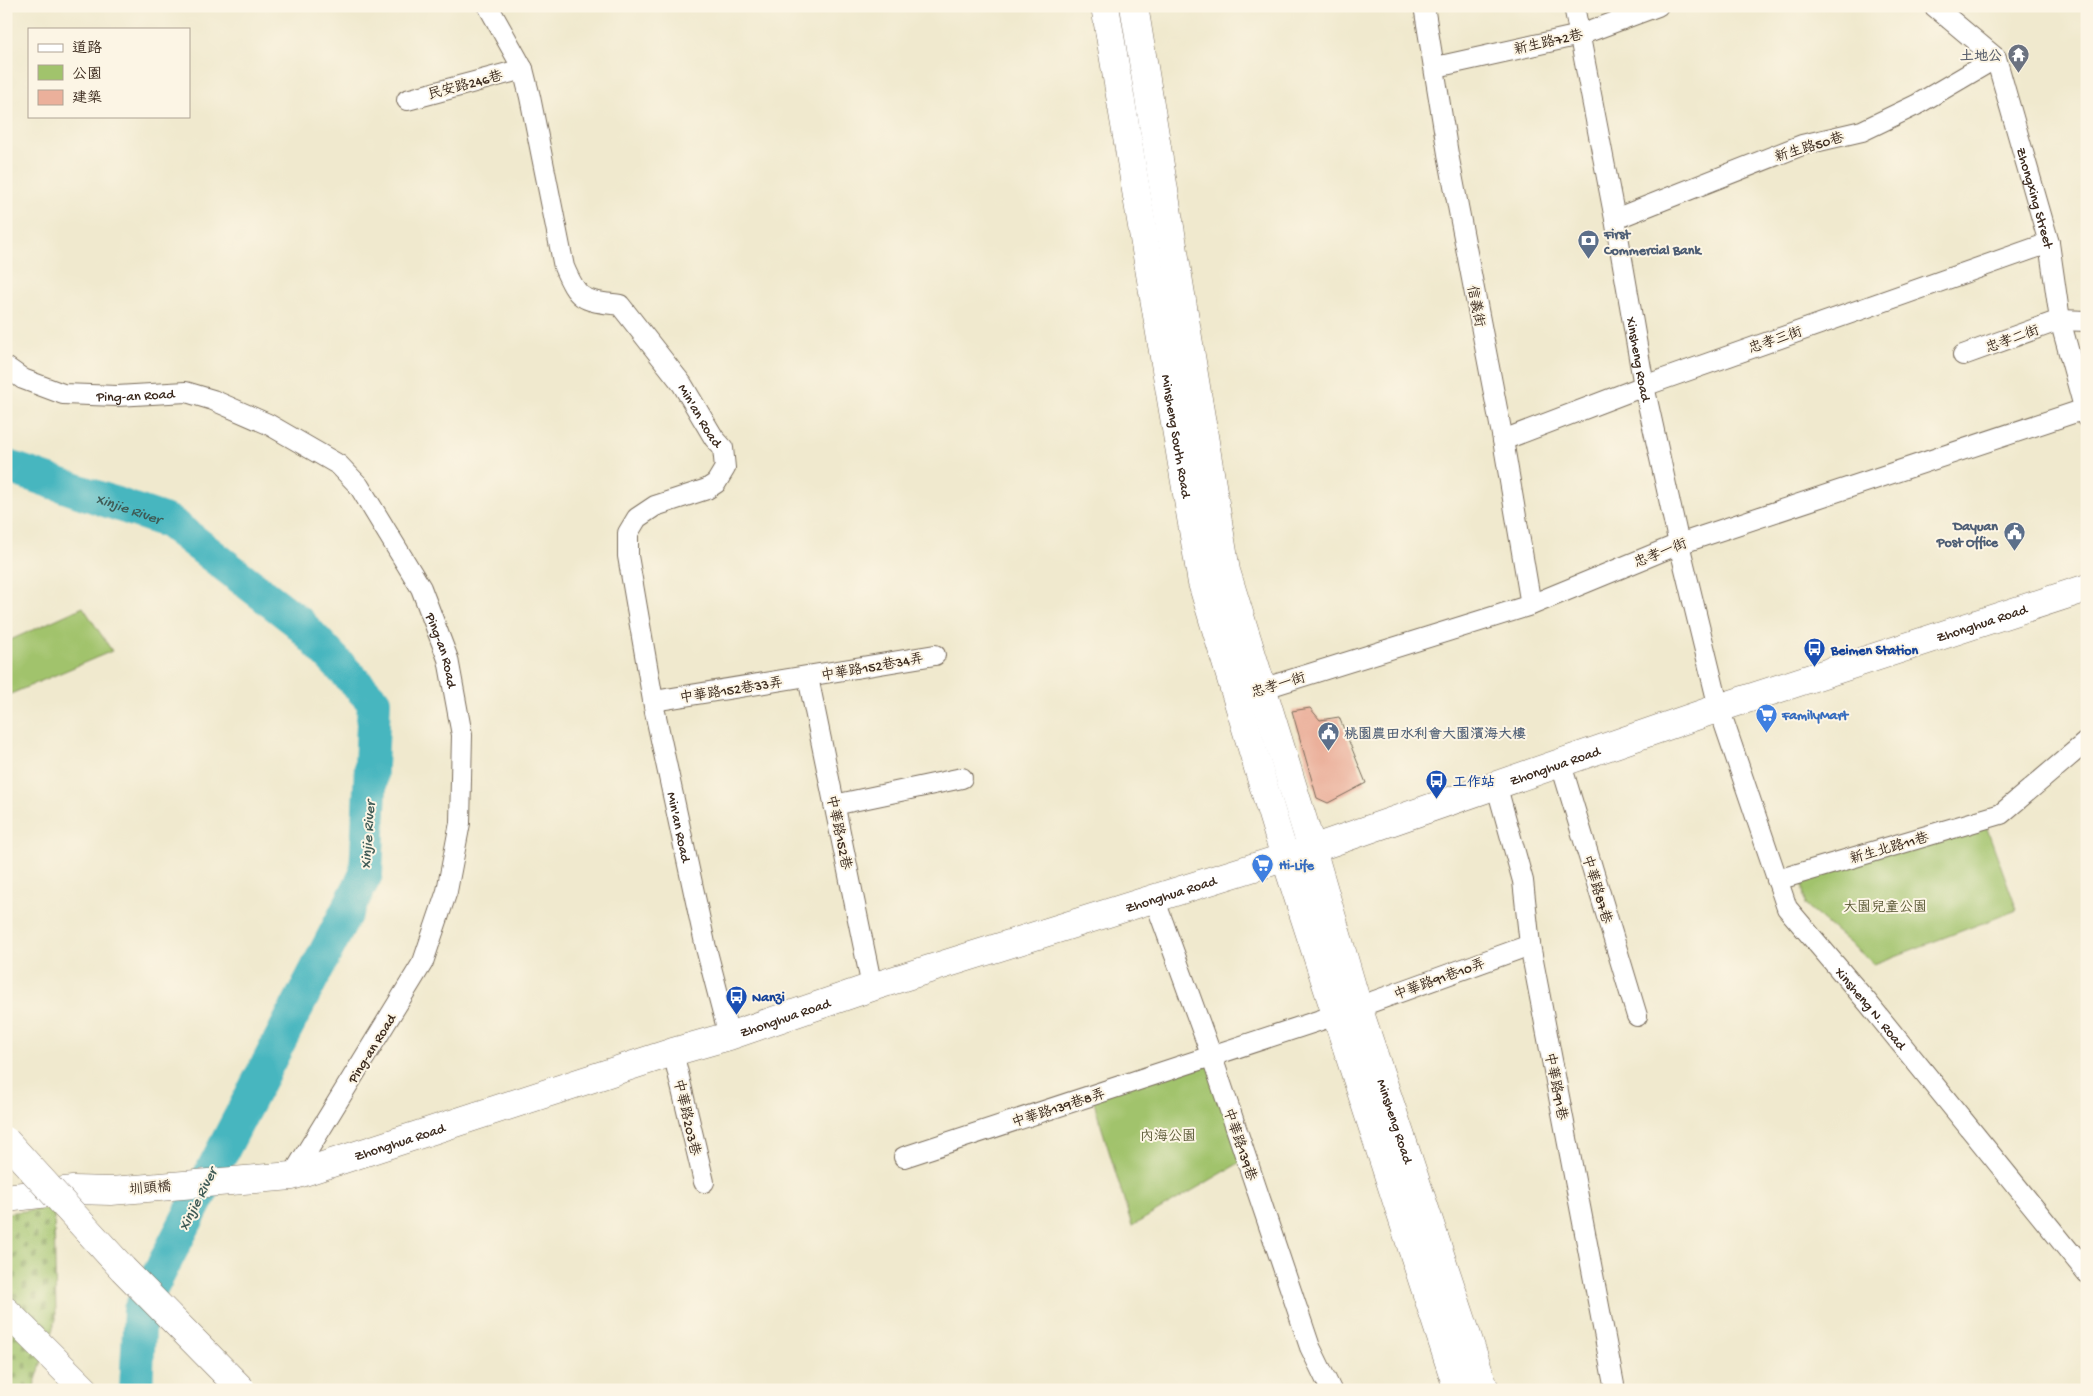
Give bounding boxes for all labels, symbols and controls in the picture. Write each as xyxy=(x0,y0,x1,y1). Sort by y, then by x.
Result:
street label: 新生路72巷 xyxy=(1512,26,1586,60)
legend xyxy=(28,28,190,118)
text: 道路 xyxy=(72,40,102,58)
temple icon: 土地公 xyxy=(2006,43,2030,74)
place label: 土地公 xyxy=(1960,49,2002,66)
text: 公園 xyxy=(72,66,102,84)
street label: 民安路246巷 xyxy=(426,67,506,105)
text: 建築 xyxy=(72,90,102,108)
street label: 新生路50巷 xyxy=(1773,129,1847,167)
street label: Zhongxing Street xyxy=(2011,146,2056,251)
place label: First Commercial Bank xyxy=(1603,227,1702,260)
bank icon: First Commercial Bank xyxy=(1576,229,1600,260)
street label: 信義街 xyxy=(1462,284,1488,329)
street label: Xinsheng Road xyxy=(1621,315,1654,405)
street label: 忠孝二街 xyxy=(1983,322,2042,358)
street label: 忠孝三街 xyxy=(1746,323,1805,359)
street label: Minsheng South Road xyxy=(1156,373,1194,501)
street label: Min'an Road xyxy=(673,382,726,454)
street label: Ping-an Road xyxy=(95,387,177,407)
water label: Xinjie River xyxy=(93,491,166,531)
place label: Dayuan Post Office xyxy=(1936,519,1999,552)
public building icon: Dayuan Post Office xyxy=(2002,521,2026,552)
street label: 忠孝一街 xyxy=(1631,535,1690,573)
street label: Zhonghua Road xyxy=(1935,602,2031,648)
street label: Ping-an Road xyxy=(420,610,459,691)
bus stop icon: Beimen Station xyxy=(1803,637,1827,668)
place label: Beimen Station xyxy=(1830,643,1919,660)
street label: 中華路152巷34弄 xyxy=(820,650,925,686)
street label: 忠孝一街 xyxy=(1249,669,1308,703)
street label: 中華路152巷33弄 xyxy=(678,674,784,708)
supermarket icon: FamilyMart xyxy=(1754,702,1778,733)
place label: FamilyMart xyxy=(1781,708,1849,725)
public building icon: 桃園農田水利會大園濱海大樓 xyxy=(1316,721,1340,752)
place label: 桃園農田水利會大園濱海大樓 xyxy=(1344,726,1526,744)
street label: Zhonghua Road xyxy=(1508,743,1604,791)
bus stop icon: 工作站 xyxy=(1425,769,1449,800)
place label: 工作站 xyxy=(1453,775,1495,792)
street label: Min'an Road xyxy=(662,791,694,866)
street label: 中華路152巷 xyxy=(821,793,855,872)
water label: Xinjie River xyxy=(358,798,381,870)
street label: 新生北路11巷 xyxy=(1848,829,1932,869)
supermarket icon: Hi-Life xyxy=(1251,852,1275,883)
street label: 中華路87巷 xyxy=(1577,853,1615,927)
place label: Hi-Life xyxy=(1279,858,1315,875)
street label: Zhonghua Road xyxy=(1124,873,1220,918)
park label: 大園兒童公園 xyxy=(1843,899,1927,917)
street label: 中華路91巷10弄 xyxy=(1391,955,1488,1005)
street label: Xinsheng N. Road xyxy=(1830,964,1910,1056)
bus stop icon: Nanzi xyxy=(724,984,748,1015)
place label: Nanzi xyxy=(752,990,785,1007)
street label: Zhonghua Road xyxy=(738,995,835,1043)
street label: Ping-an Road xyxy=(345,1010,402,1088)
street label: 中華路91巷 xyxy=(1540,1051,1571,1123)
street label: 中華路203巷 xyxy=(668,1077,704,1158)
street label: Minsheng Road xyxy=(1371,1077,1416,1168)
street label: 中華路139巷8弄 xyxy=(1009,1085,1108,1133)
street label: 中華路139巷 xyxy=(1218,1106,1260,1184)
street label: Zhonghua Road xyxy=(353,1120,449,1166)
park label: 內海公園 xyxy=(1140,1128,1196,1146)
water label: Xinjie River xyxy=(175,1163,223,1234)
street label: 圳頭橋 xyxy=(128,1178,172,1200)

